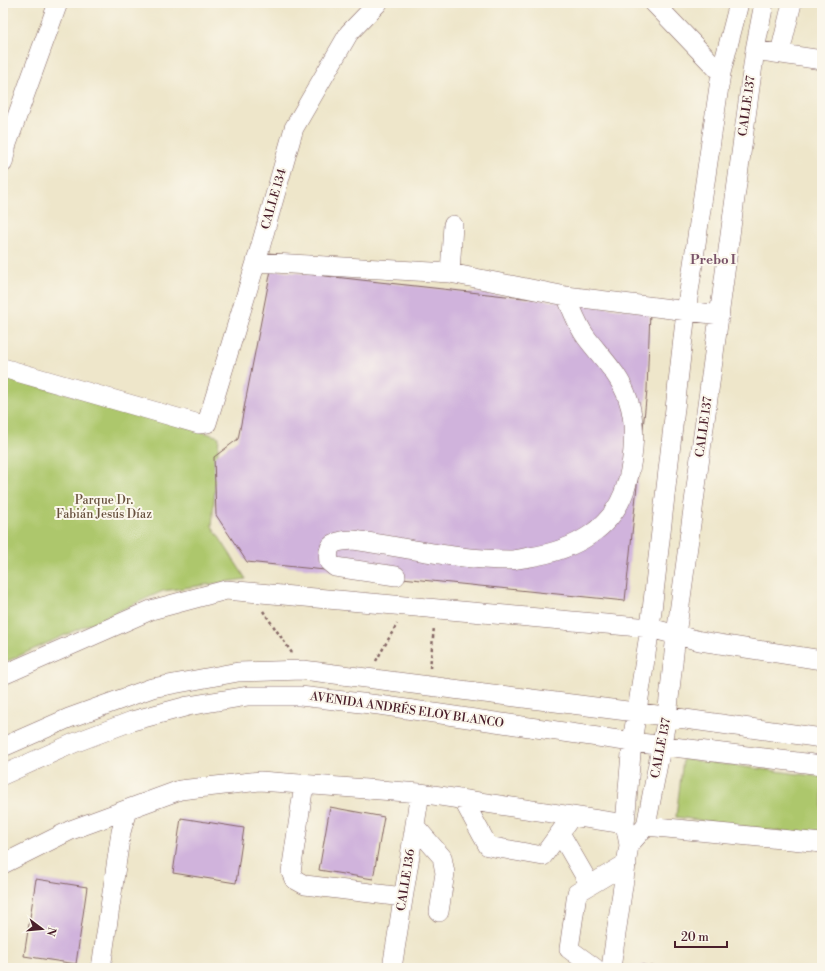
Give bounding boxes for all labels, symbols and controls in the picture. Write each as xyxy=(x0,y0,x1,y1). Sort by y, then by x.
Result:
street label: CALLE 137 xyxy=(735,75,759,137)
street label: CALLE 134 xyxy=(258,167,290,231)
district label: Prebo I xyxy=(690,252,736,268)
street label: CALLE 137 xyxy=(692,396,716,458)
park label: Parque Dr. Fabián Jesús Díaz xyxy=(56,493,152,522)
street label: AVENIDA ANDRÉS ELOY BLANCO xyxy=(308,687,505,731)
street label: CALLE 137 xyxy=(648,717,674,779)
street label: CALLE 136 xyxy=(394,848,418,912)
north arrow xyxy=(22,909,62,949)
scale bar xyxy=(675,923,727,949)
text: N xyxy=(43,925,59,938)
text: 20 m xyxy=(681,930,709,945)

